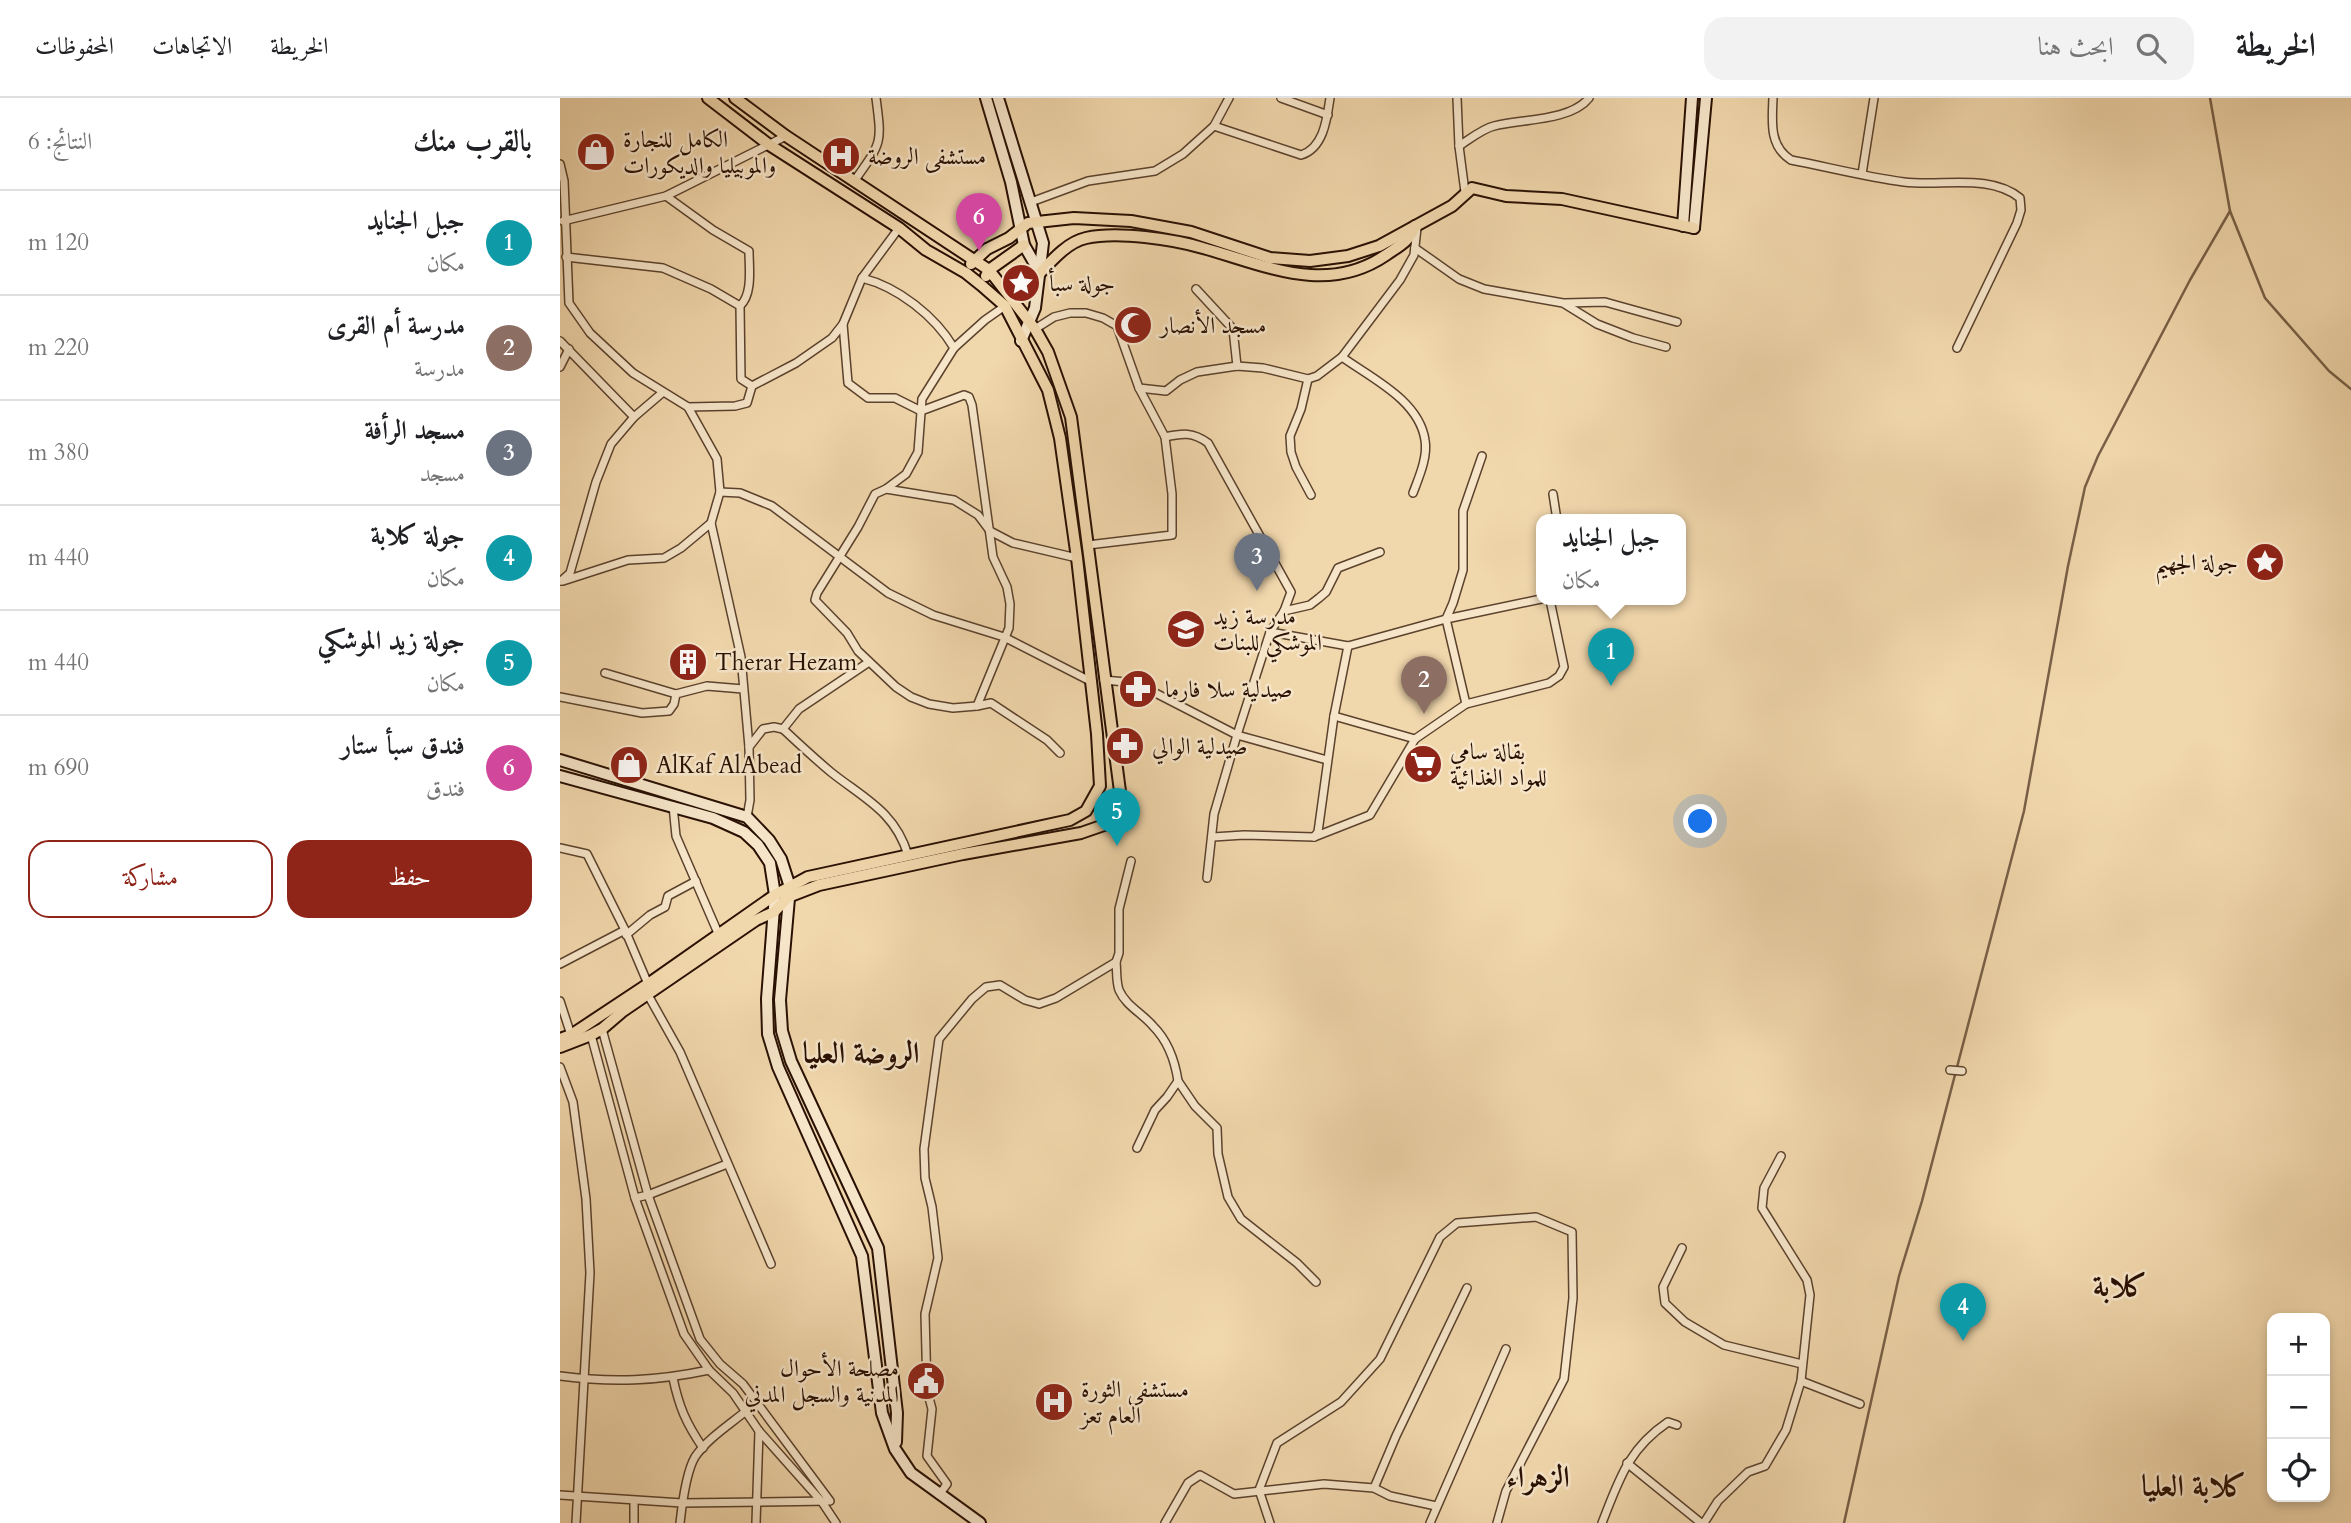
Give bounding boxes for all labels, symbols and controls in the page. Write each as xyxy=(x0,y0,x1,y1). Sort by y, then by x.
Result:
search box xyxy=(1704,17,2194,80)
text: الخريطة xyxy=(2236,23,2316,68)
text: ابحث هنا xyxy=(2037,29,2114,64)
icon: search xyxy=(2132,29,2170,67)
text: المحفوظات xyxy=(35,30,114,63)
text: الاتجاهات xyxy=(152,30,232,63)
text: الخريطة xyxy=(270,30,329,63)
text: بالقرب منك xyxy=(413,121,532,162)
place label: الكامل للنجارة والموبيليا والديكورات xyxy=(623,124,776,181)
text: النتائج: 6 xyxy=(28,126,92,157)
shop icon: الكامل للنجارة والموبيليا والديكورات xyxy=(575,131,617,173)
hospital icon: مستشفى الروضة xyxy=(820,135,862,177)
place label: مستشفى الروضة xyxy=(868,141,986,173)
pin: 6 xyxy=(956,193,1002,251)
text: جبل الجنايد xyxy=(367,203,465,238)
text: 120 m xyxy=(28,227,89,258)
text: 1 xyxy=(503,227,515,258)
text: مكان xyxy=(426,248,465,279)
place icon: جولة سبأ xyxy=(1000,262,1042,304)
place label: جولة سبأ xyxy=(1048,267,1115,299)
mosque icon: مسجد الأنصار xyxy=(1112,304,1154,346)
text: مدرسة أم القرى xyxy=(327,308,465,343)
place label: مسجد الأنصار xyxy=(1158,309,1266,341)
text: 220 m xyxy=(28,332,89,363)
text: 2 xyxy=(503,332,515,363)
text: مدرسة xyxy=(414,353,465,384)
text: مسجد الرأفة xyxy=(365,413,465,448)
text: 380 m xyxy=(28,437,89,468)
text: 3 xyxy=(503,437,515,468)
text: مسجد xyxy=(420,458,465,489)
popup xyxy=(1536,514,1686,605)
text: جولة كلابة xyxy=(371,518,465,553)
text: جبل الجنايد xyxy=(1562,520,1660,555)
pin: 3 xyxy=(1234,533,1280,591)
place icon: جولة الجهيم xyxy=(2244,541,2286,583)
text: 440 m xyxy=(28,542,89,573)
text: 4 xyxy=(503,542,515,573)
place label: جولة الجهيم xyxy=(2155,547,2238,585)
text: مكان xyxy=(426,563,465,594)
text: مكان xyxy=(1562,565,1600,596)
place label: مدرسة زيد الموشكي للبنات xyxy=(1213,601,1322,663)
school or university icon: مدرسة زيد الموشكي للبنات xyxy=(1165,608,1207,650)
text: جولة زيد الموشكي xyxy=(318,623,465,658)
pin: 1 xyxy=(1588,628,1634,686)
building icon: Therar Hezam xyxy=(667,641,709,683)
text: 440 m xyxy=(28,647,89,678)
text: 5 xyxy=(503,647,515,678)
place label: Therar Hezam xyxy=(715,647,858,678)
pin: 2 xyxy=(1401,656,1447,714)
text: مكان xyxy=(426,668,465,699)
pharmacy icon: صيدلية سلا فارما xyxy=(1117,668,1159,710)
place label: صيدلية سلا فارما xyxy=(1165,674,1293,705)
pharmacy icon: صيدلية الوالي xyxy=(1104,725,1146,767)
text: فندق سبأ ستار xyxy=(341,728,465,763)
place label: صيدلية الوالي xyxy=(1152,731,1248,765)
place label: بقالة سامي للمواد الغذائية xyxy=(1450,736,1547,793)
supermarket icon: بقالة سامي للمواد الغذائية xyxy=(1402,743,1444,785)
shop icon: AlKaf AlAbead xyxy=(608,744,650,786)
place label: AlKaf AlAbead xyxy=(656,750,803,781)
text: 690 m xyxy=(28,752,89,783)
text: 6 xyxy=(503,752,515,783)
text: فندق xyxy=(426,773,465,804)
pin: 5 xyxy=(1094,788,1140,846)
your location xyxy=(1683,804,1717,838)
button: مشاركة xyxy=(28,840,273,918)
button: حفظ xyxy=(287,840,532,918)
district label: الروضة العليا xyxy=(803,1033,919,1074)
district label: كلابة xyxy=(2093,1266,2147,1307)
pin: 4 xyxy=(1940,1283,1986,1341)
map controls xyxy=(2267,1313,2330,1502)
button: + xyxy=(2267,1313,2330,1376)
place label: مصلحة الأحوال المدنية والسجل المدني xyxy=(745,1352,899,1413)
public building icon: مصلحة الأحوال المدنية والسجل المدني xyxy=(905,1360,947,1402)
place label: مستشفى الثورة العام تعز xyxy=(1079,1374,1189,1435)
button: − xyxy=(2267,1376,2330,1439)
hospital icon: مستشفى الثورة العام تعز xyxy=(1033,1381,1075,1423)
button: locate xyxy=(2267,1439,2330,1502)
district label: الزهراء xyxy=(1506,1457,1570,1498)
district label: كلابة العليا xyxy=(2141,1466,2247,1507)

